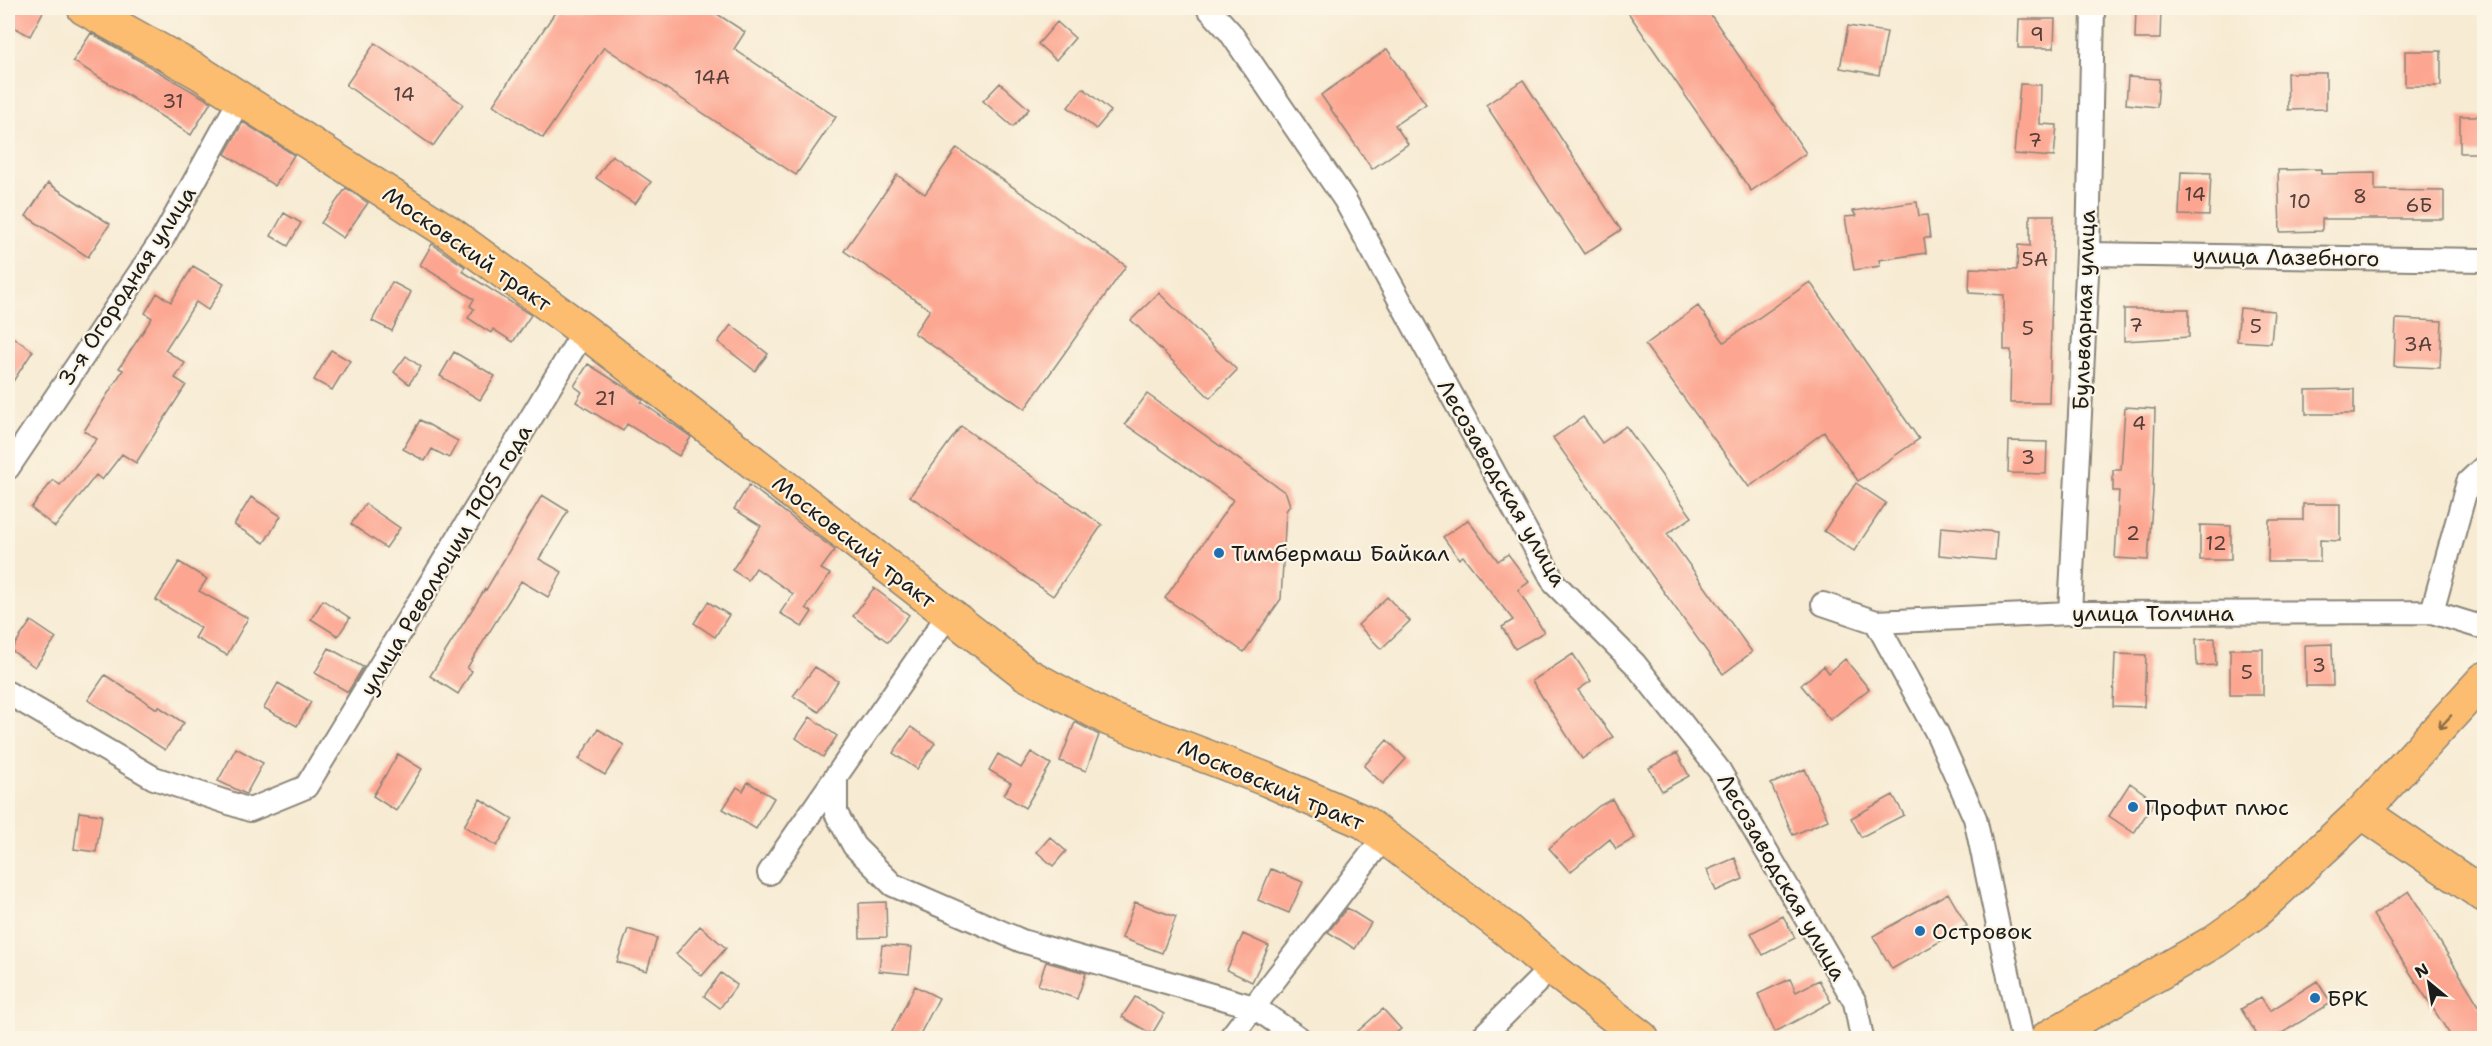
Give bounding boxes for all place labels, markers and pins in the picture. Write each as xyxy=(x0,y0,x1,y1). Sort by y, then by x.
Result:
place label: Тимбермаш Байкал xyxy=(1231,539,1449,568)
marker: Тимбермаш Байкал xyxy=(1212,546,1226,560)
place label: Профит плюс xyxy=(2145,793,2289,822)
marker: Профит плюс xyxy=(2126,800,2140,814)
place label: Островок xyxy=(1932,917,2032,946)
marker: Островок xyxy=(1913,924,1927,938)
place label: БРК xyxy=(2327,984,2368,1013)
marker: БРК xyxy=(2308,991,2322,1005)

